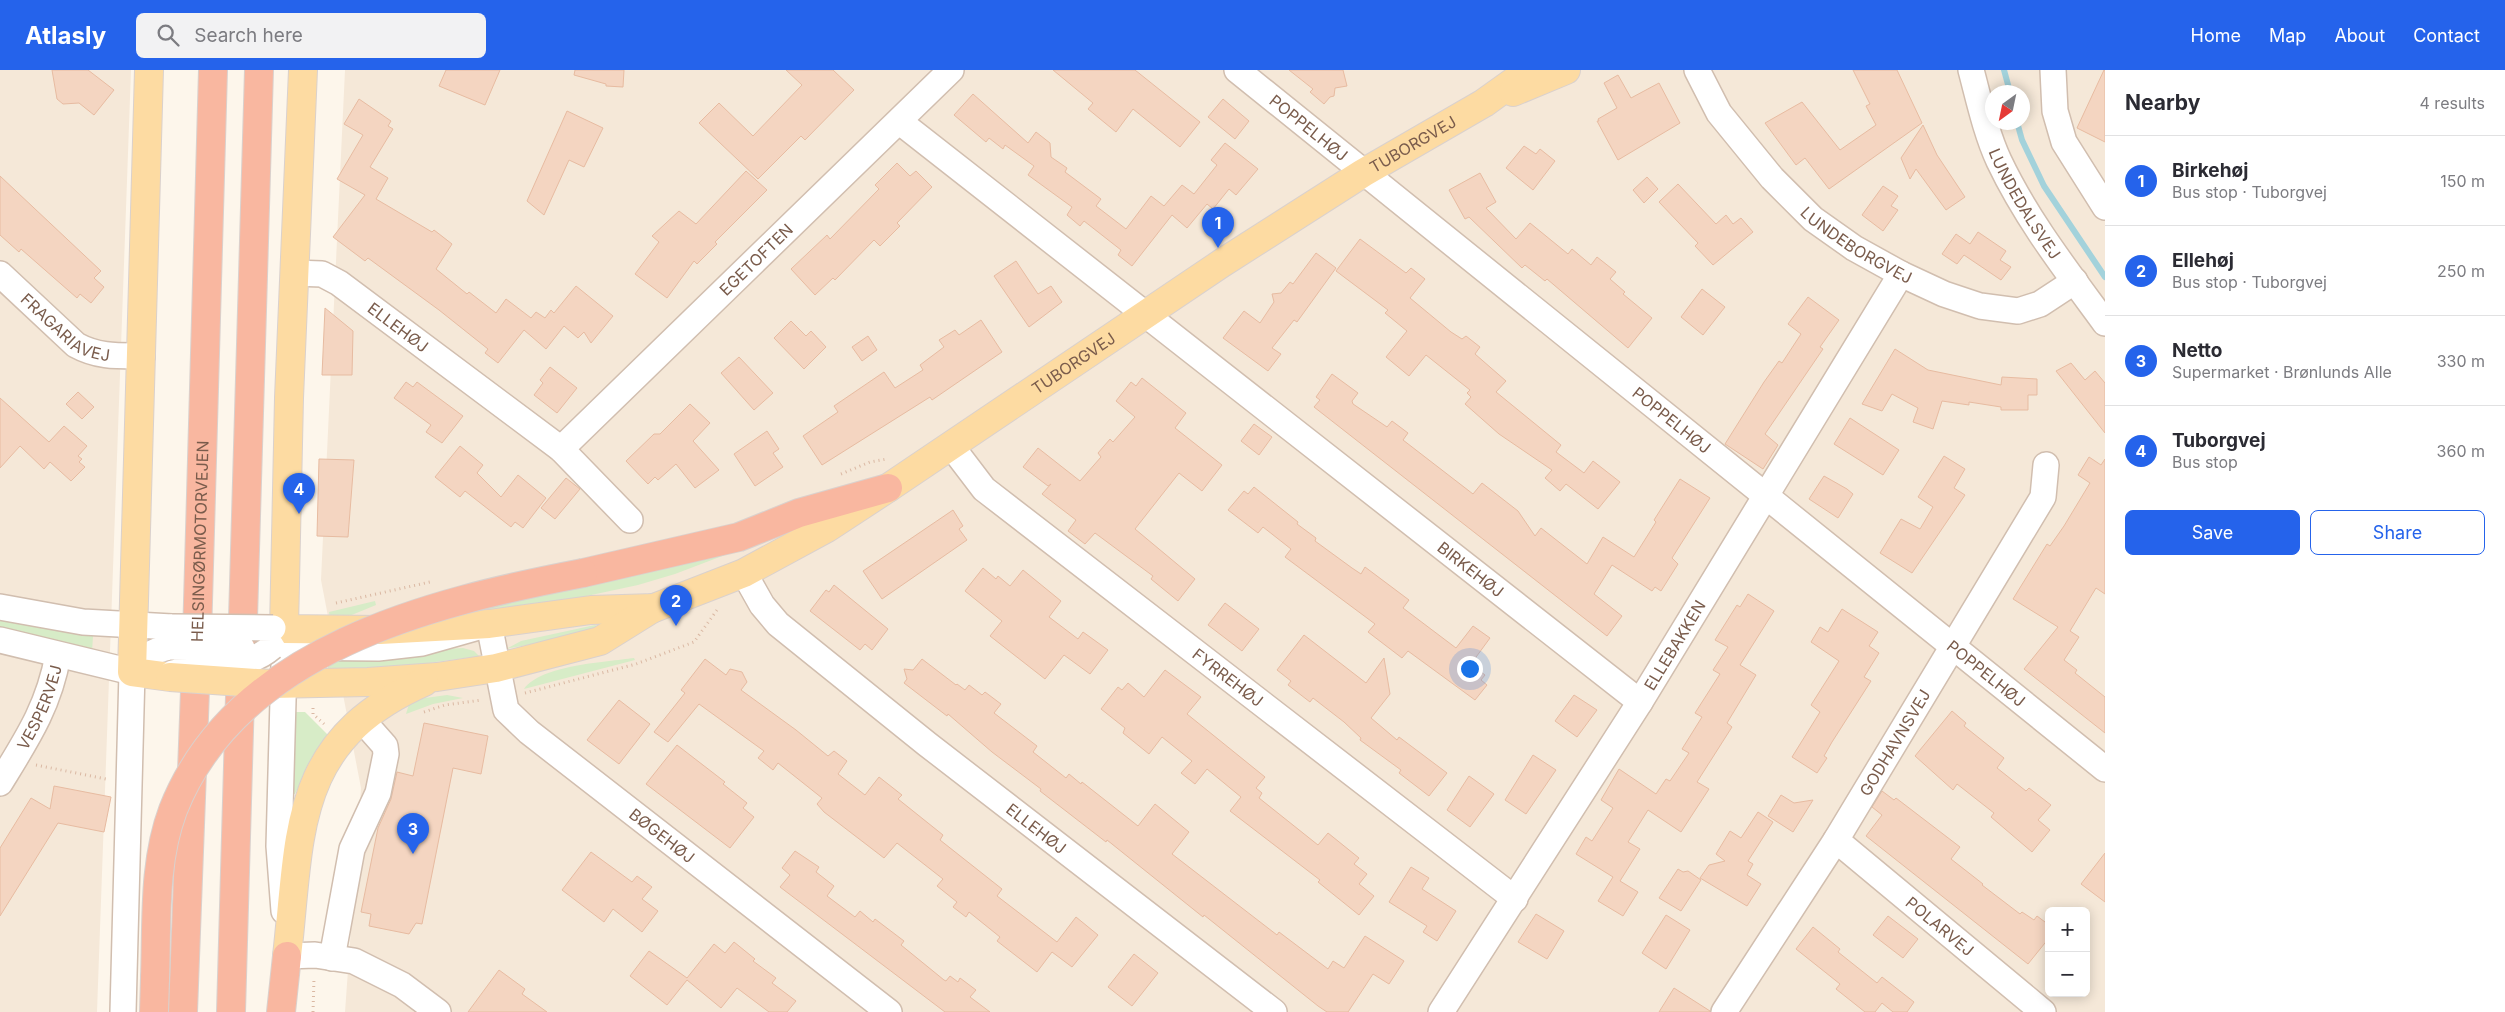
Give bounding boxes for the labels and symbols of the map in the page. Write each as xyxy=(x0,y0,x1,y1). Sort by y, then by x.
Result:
north arrow xyxy=(1985,85,2030,130)
street label: POPPELHØJ xyxy=(1265,90,1352,165)
street label: TUBORGVEJ xyxy=(1366,111,1460,177)
street label: LUNDEDALSVEJ xyxy=(1985,145,2065,263)
street label: LUNDEBORGVEJ xyxy=(1796,202,1915,288)
pin: 1 xyxy=(1202,207,1234,248)
street label: EGETOFTEN xyxy=(715,219,797,300)
street label: FRAGARIAVEJ xyxy=(17,289,111,365)
street label: ELLEHØJ xyxy=(364,298,432,356)
street label: TUBORGVEJ xyxy=(1028,328,1119,398)
street label: POPPELHØJ xyxy=(1628,382,1715,458)
street label: HELSINGØRMOTORVEJEN xyxy=(187,440,213,642)
pin: 4 xyxy=(283,473,315,514)
street label: BIRKEHØJ xyxy=(1433,537,1508,601)
pin: 2 xyxy=(660,585,692,626)
street label: ELLEBAKKEN xyxy=(1640,596,1710,694)
street label: POPPELHØJ xyxy=(1943,636,2029,711)
street label: FYRREHØJ xyxy=(1189,644,1267,711)
your location xyxy=(1457,656,1483,682)
street label: VESPERVEJ xyxy=(13,663,66,753)
street label: GODHAVNSVEJ xyxy=(1855,686,1935,799)
street label: ELLEHØJ xyxy=(1002,799,1070,858)
street label: BØGEHØJ xyxy=(625,804,699,867)
pin: 3 xyxy=(397,813,429,854)
street label: POLARVEJ xyxy=(1902,892,1978,960)

